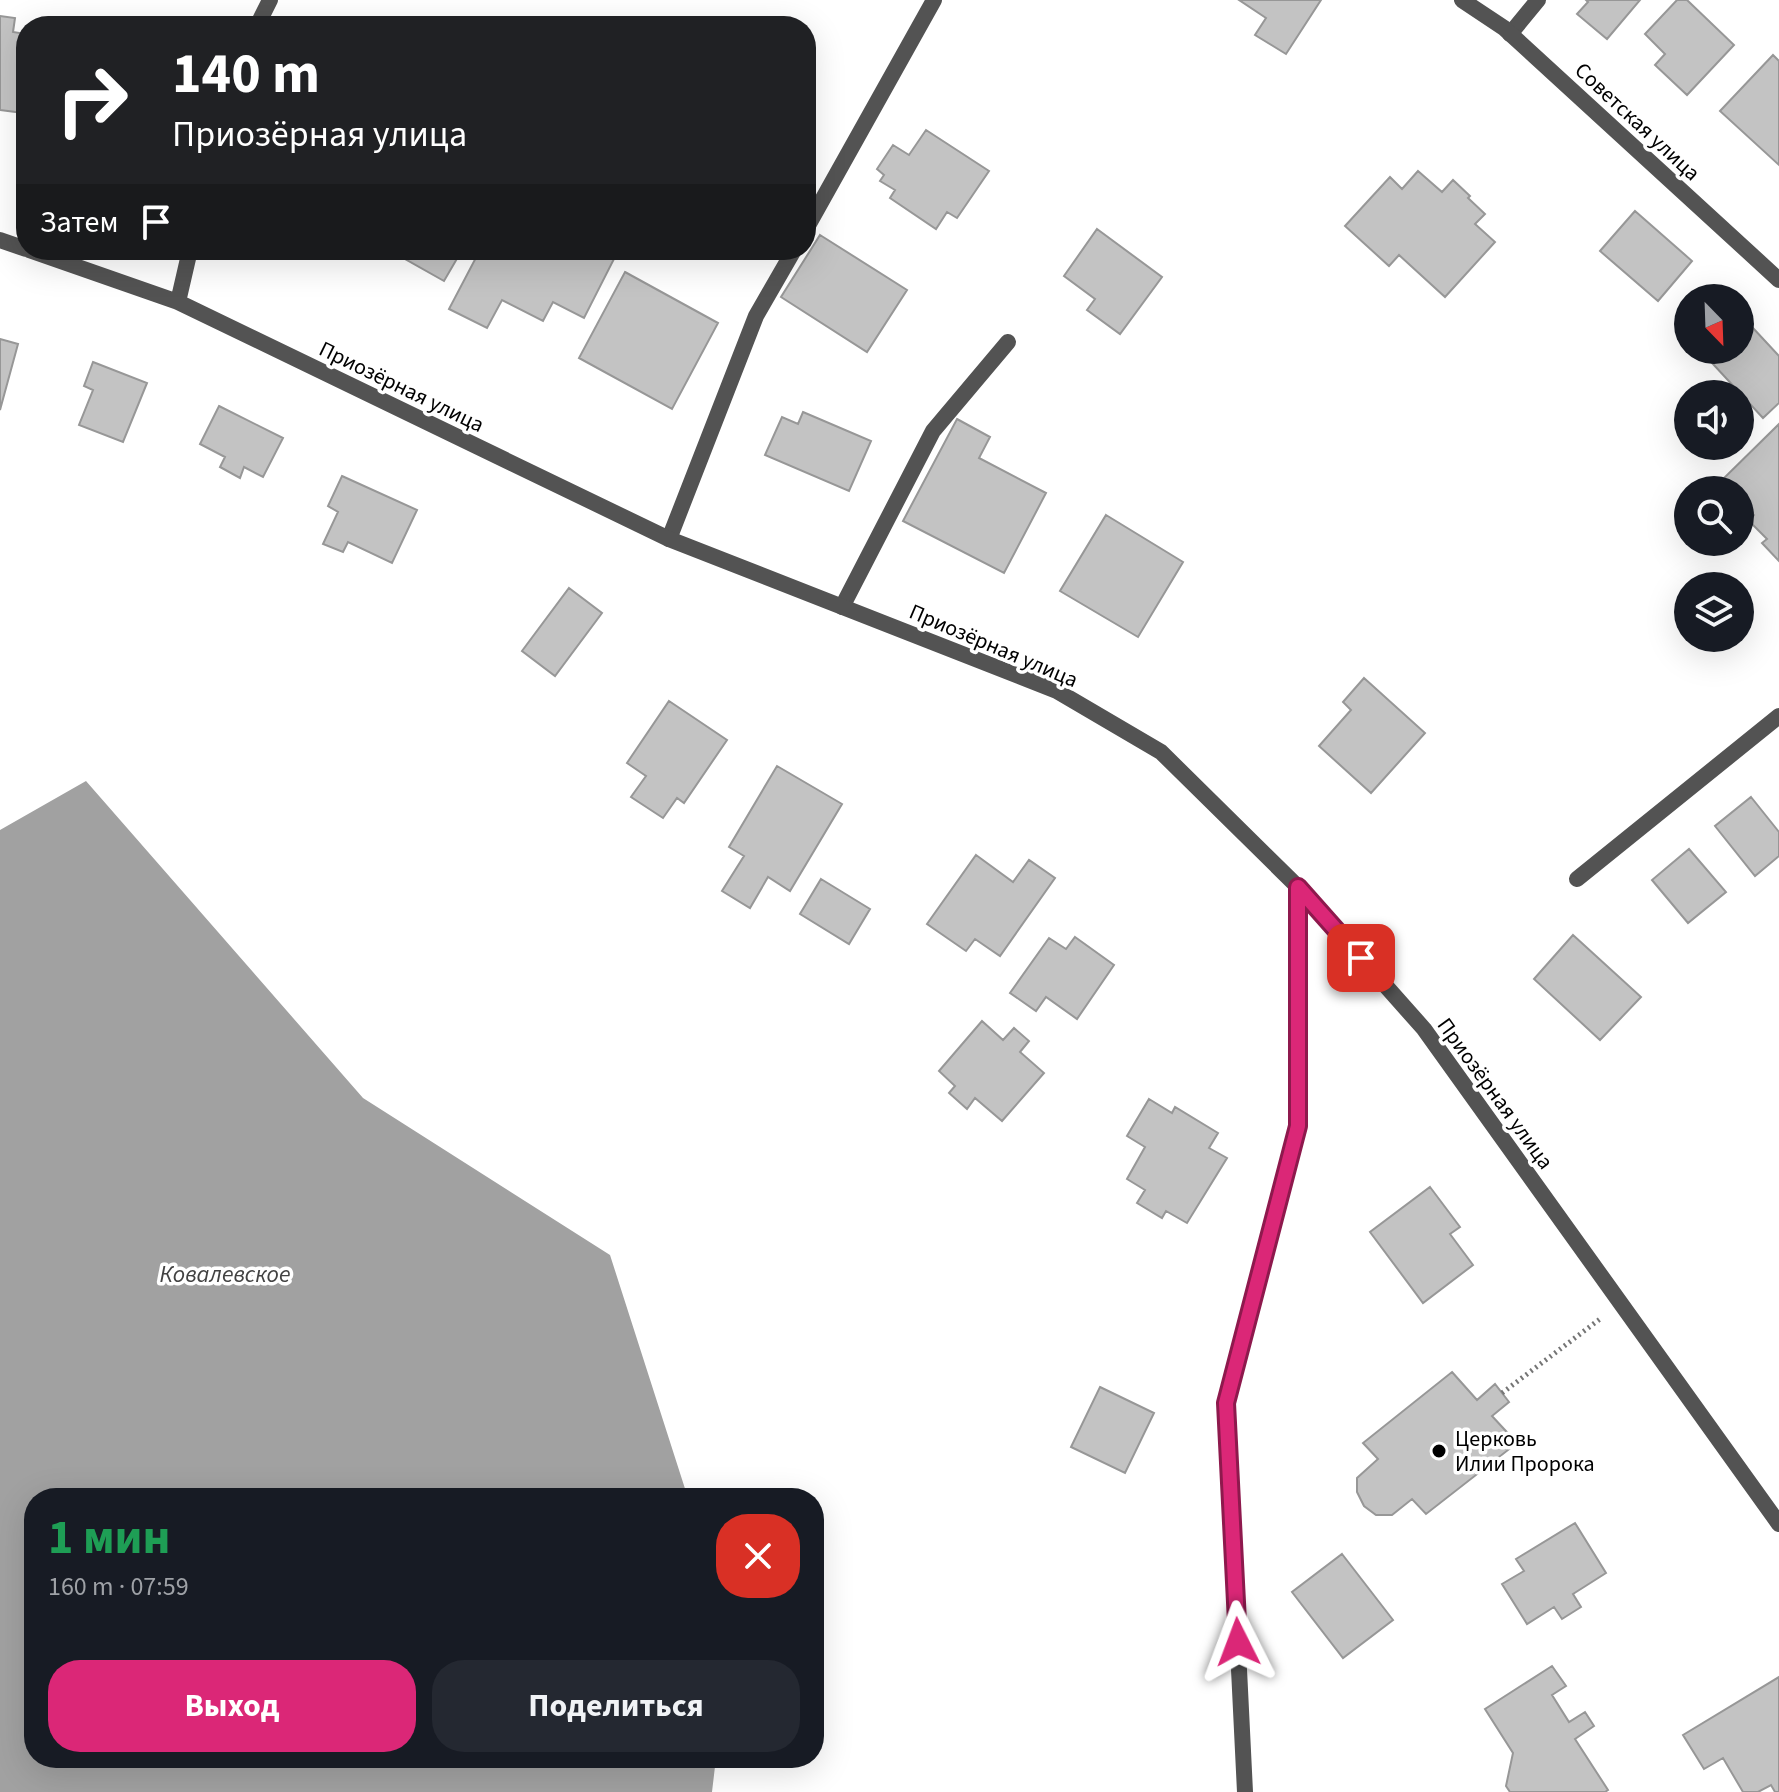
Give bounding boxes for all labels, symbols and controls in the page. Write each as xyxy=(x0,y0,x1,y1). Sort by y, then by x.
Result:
text: 140 m xyxy=(172,35,320,114)
icon: right xyxy=(40,48,144,152)
street label: Советская улица xyxy=(1567,55,1707,188)
text: Приозёрная улица xyxy=(172,109,467,160)
icon: arrive xyxy=(134,200,178,244)
text: Затем xyxy=(40,201,118,244)
north arrow xyxy=(1674,284,1754,364)
map controls xyxy=(1674,284,1754,652)
street label: Приозёрная улица xyxy=(313,333,490,441)
button: sound xyxy=(1674,380,1754,460)
button: search xyxy=(1674,476,1754,556)
button: layers xyxy=(1674,572,1754,652)
street label: Приозёрная улица xyxy=(904,596,1083,696)
pin xyxy=(1327,924,1395,992)
icon: arrive xyxy=(1339,936,1383,980)
street label: Приозёрная улица xyxy=(1429,1011,1561,1176)
water label: Ковалевское xyxy=(159,1257,291,1292)
place label: Церковь Илии Пророка xyxy=(1455,1423,1595,1480)
marker: Церковь Илии Пророка xyxy=(1430,1442,1448,1460)
text: 1 мин xyxy=(48,1504,171,1572)
button: close xyxy=(716,1514,800,1598)
text: 160 m · 07:59 xyxy=(48,1568,189,1605)
position arrow xyxy=(1196,1600,1280,1684)
button: Выход xyxy=(48,1660,416,1752)
button: Поделиться xyxy=(432,1660,800,1752)

